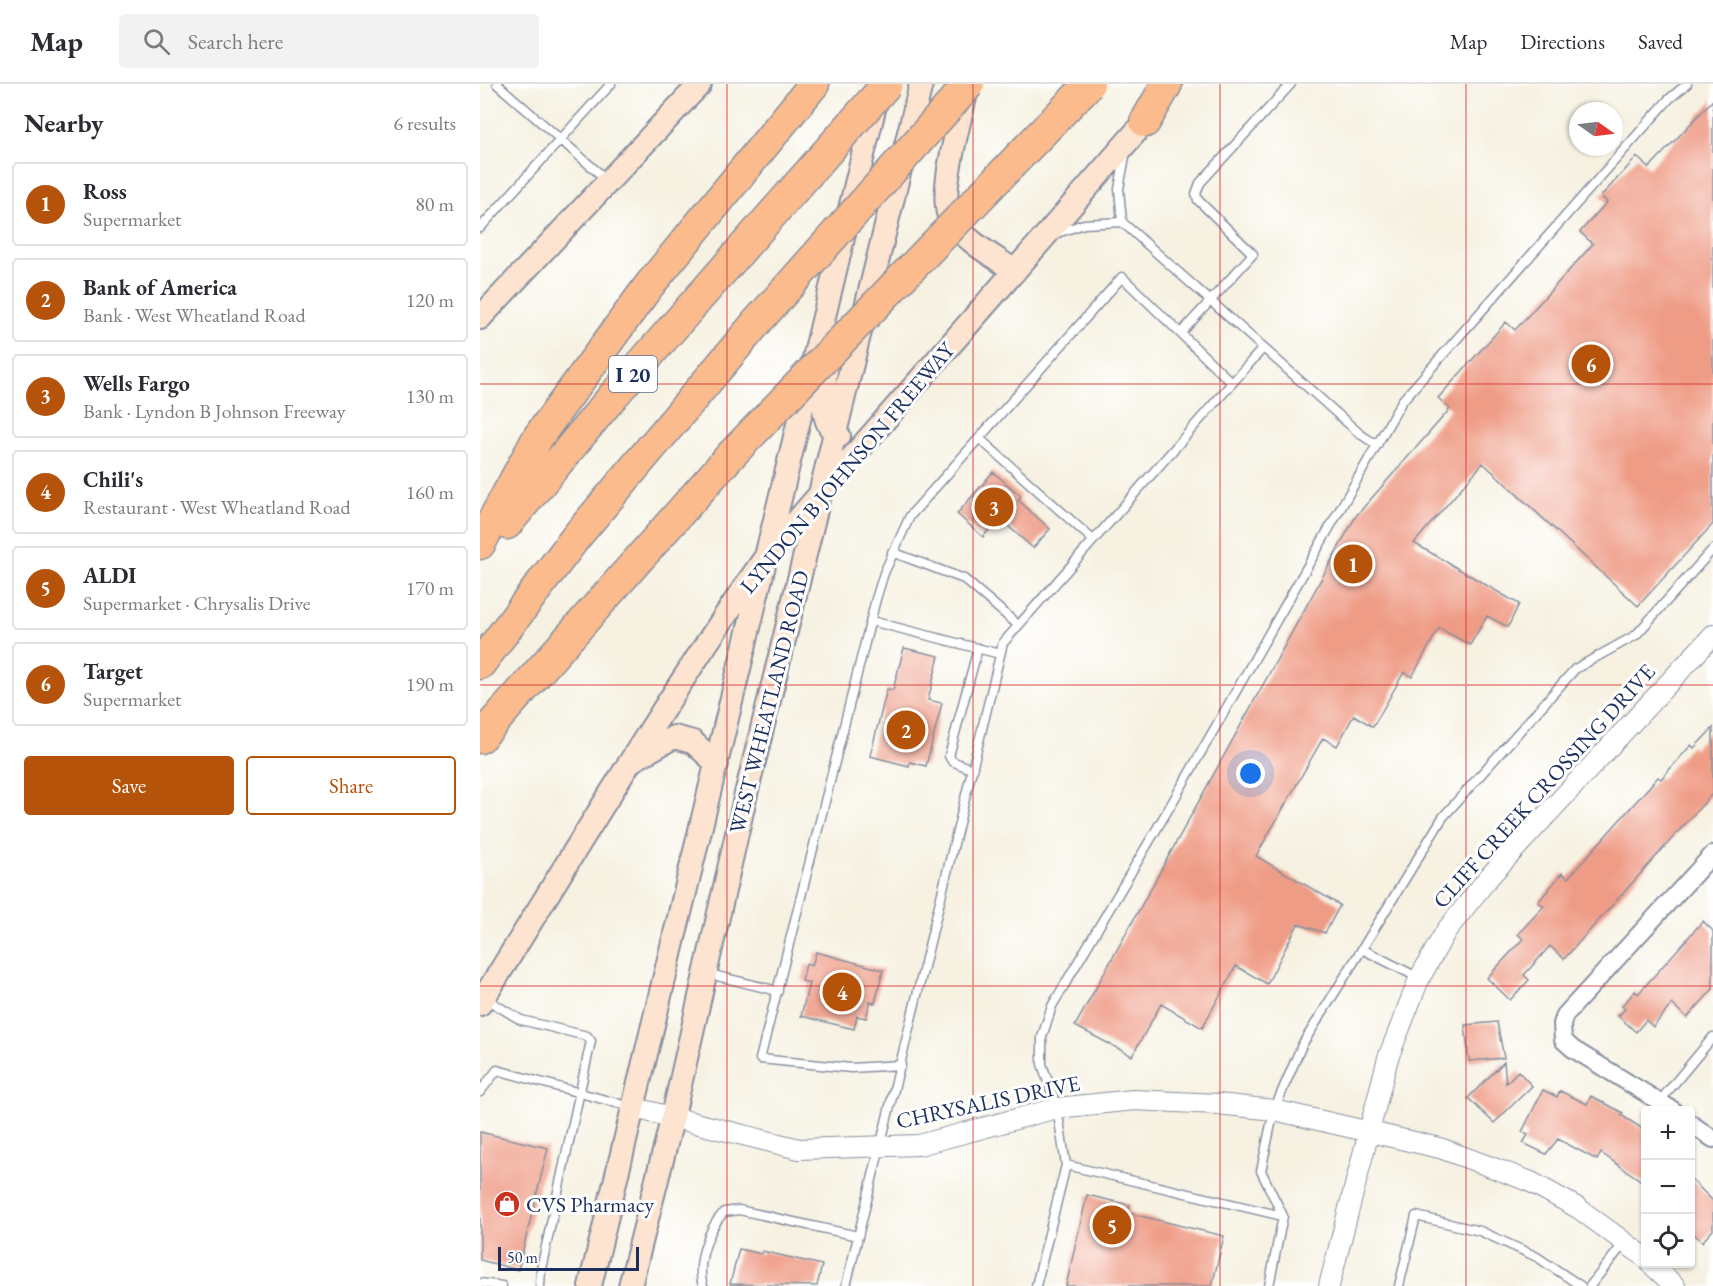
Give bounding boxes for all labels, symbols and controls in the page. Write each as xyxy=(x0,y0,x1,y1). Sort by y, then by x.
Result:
search box xyxy=(119,14,539,68)
text: Map xyxy=(30,23,83,59)
icon: search xyxy=(140,25,173,58)
text: Search here xyxy=(188,27,283,56)
text: Map xyxy=(1450,28,1487,55)
text: Directions xyxy=(1520,28,1605,55)
text: Saved xyxy=(1638,28,1683,55)
north arrow xyxy=(1569,102,1623,156)
text: Nearby xyxy=(24,106,104,140)
text: 6 results xyxy=(393,110,456,136)
text: Ross xyxy=(83,177,127,206)
text: 1 xyxy=(40,191,51,217)
text: 80 m xyxy=(415,191,454,217)
text: Supermarket xyxy=(83,206,181,232)
text: Bank of America xyxy=(83,273,237,302)
text: 2 xyxy=(40,287,51,313)
text: 120 m xyxy=(406,287,454,313)
text: Bank · West Wheatland Road xyxy=(83,302,306,328)
street label: LYNDON B JOHNSON FREEWAY xyxy=(733,335,962,600)
pin: 6 xyxy=(1572,342,1610,386)
road number: I 20 xyxy=(609,356,657,392)
text: Wells Fargo xyxy=(83,369,190,398)
text: 3 xyxy=(40,383,51,409)
text: 130 m xyxy=(406,383,454,409)
text: Bank · Lyndon B Johnson Freeway xyxy=(83,398,345,424)
text: Chili's xyxy=(83,465,143,494)
text: 4 xyxy=(40,479,51,505)
text: 160 m xyxy=(406,479,454,505)
pin: 3 xyxy=(974,484,1014,530)
text: Restaurant · West Wheatland Road xyxy=(83,494,351,520)
pin: 1 xyxy=(1334,542,1372,586)
text: ALDI xyxy=(83,561,136,590)
street label: WEST WHEATLAND ROAD xyxy=(722,567,816,837)
text: 5 xyxy=(40,575,51,601)
text: 170 m xyxy=(406,575,454,601)
text: Supermarket · Chrysalis Drive xyxy=(83,590,311,616)
text: Target xyxy=(83,657,143,686)
street label: CLIFF CREEK CROSSING DRIVE xyxy=(1426,658,1662,914)
text: 6 xyxy=(40,671,51,697)
text: 190 m xyxy=(406,671,454,697)
text: Supermarket xyxy=(83,686,181,712)
pin: 2 xyxy=(886,708,926,752)
button: Save xyxy=(24,756,234,815)
button: Share xyxy=(246,756,456,815)
your location xyxy=(1236,759,1265,788)
pin: 4 xyxy=(822,970,862,1014)
street label: CHRYSALIS DRIVE xyxy=(893,1068,1083,1136)
map controls xyxy=(1641,1106,1695,1268)
button: + xyxy=(1641,1106,1695,1160)
button: − xyxy=(1641,1160,1695,1214)
shop icon: CVS Pharmacy xyxy=(492,1189,522,1219)
place label: CVS Pharmacy xyxy=(526,1190,654,1219)
pin: 5 xyxy=(1092,1202,1132,1248)
button: locate xyxy=(1641,1214,1695,1268)
scale bar xyxy=(498,1244,639,1272)
text: 50 m xyxy=(507,1247,538,1268)

